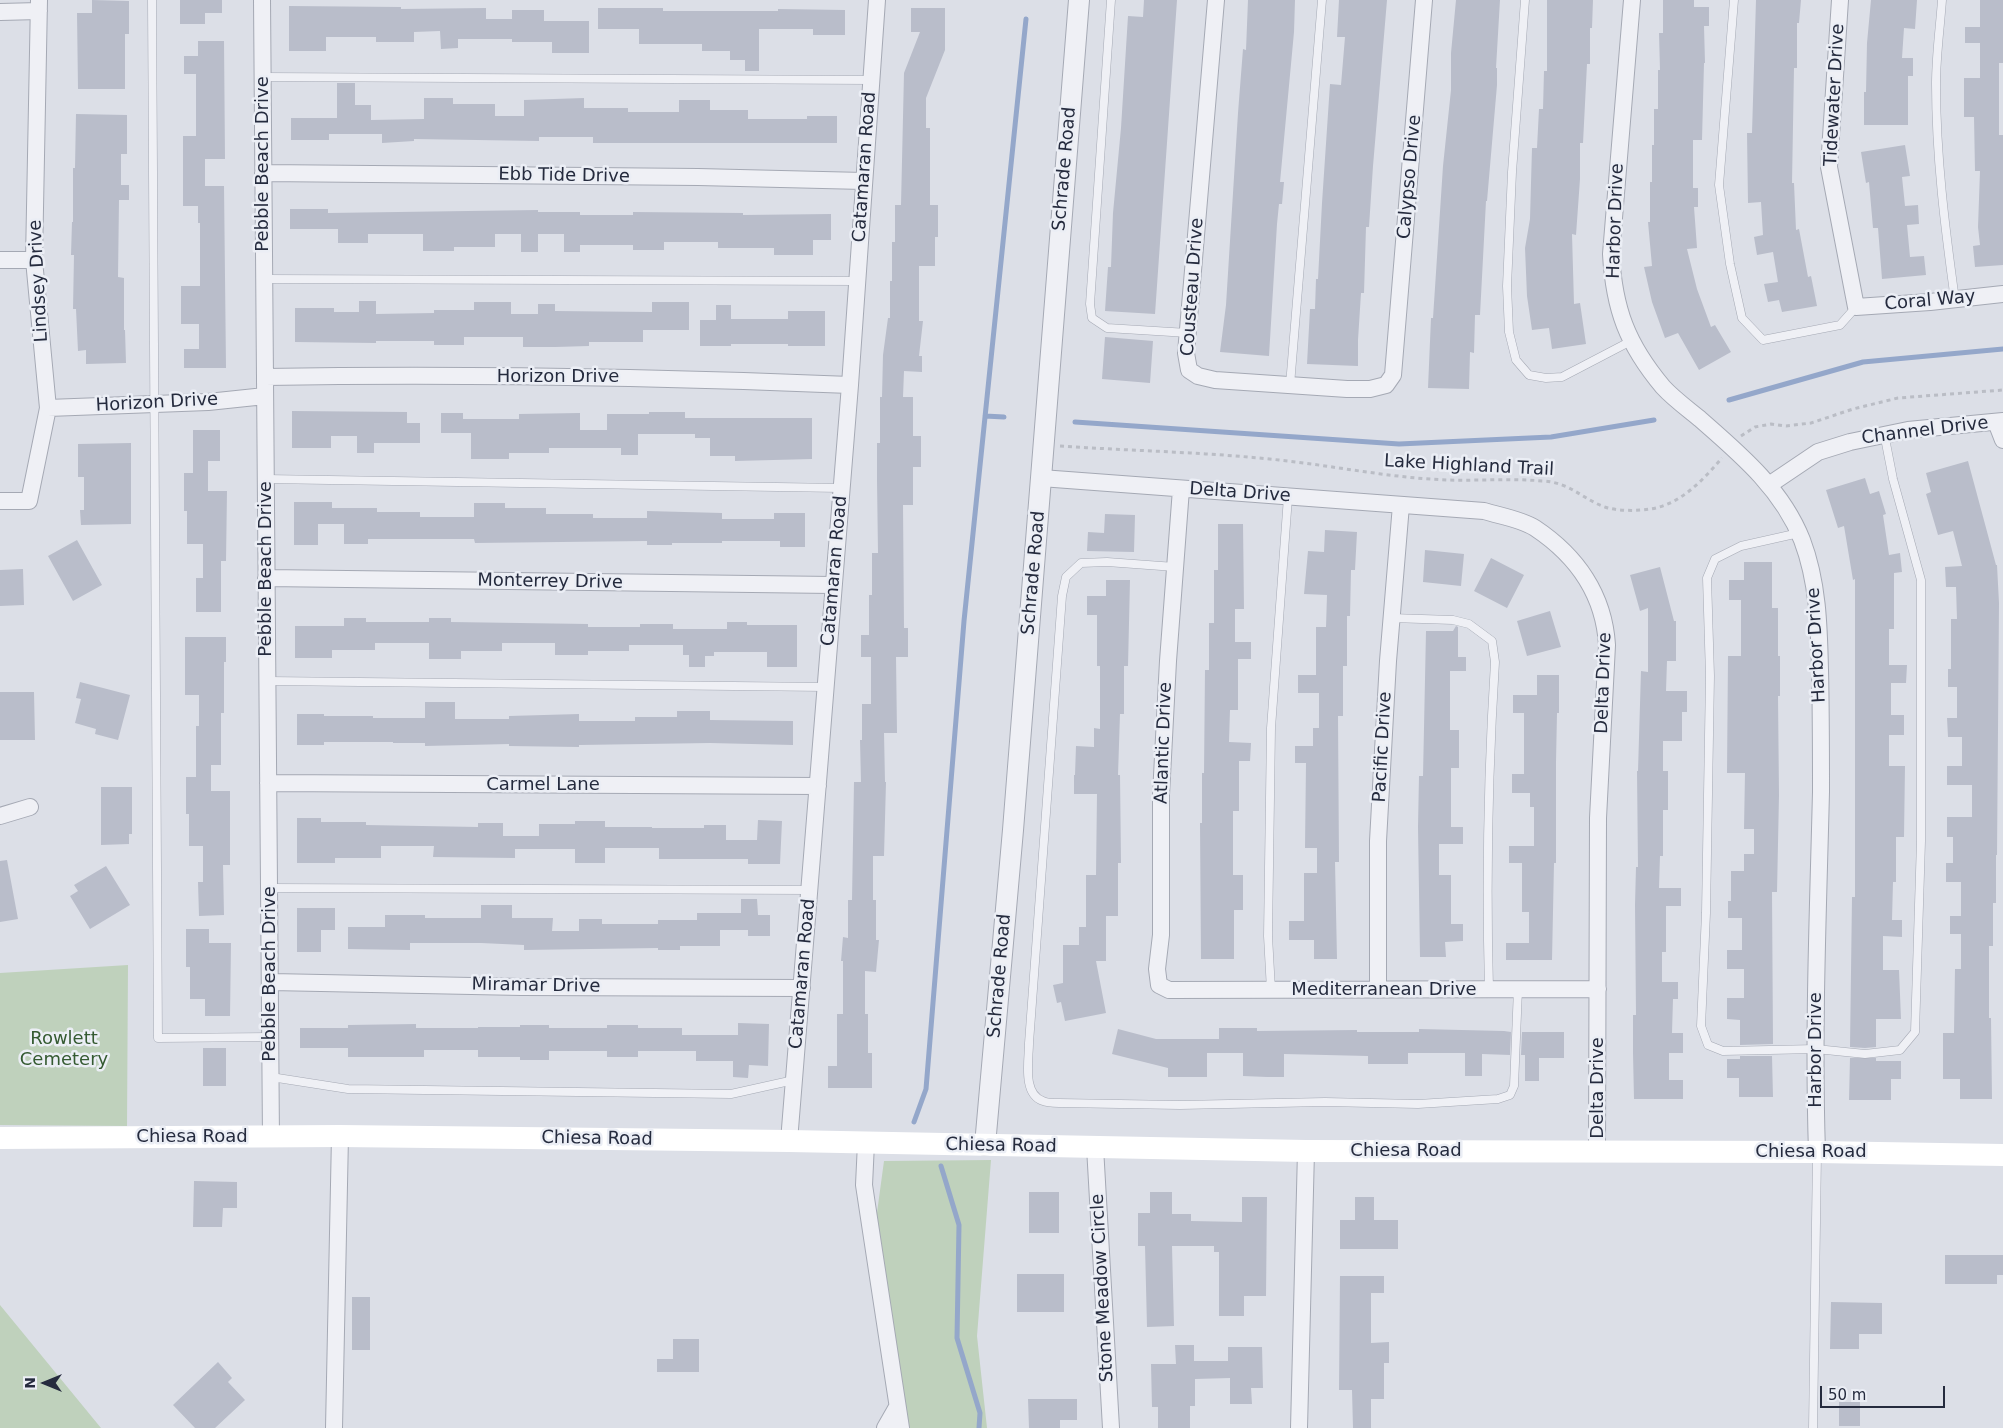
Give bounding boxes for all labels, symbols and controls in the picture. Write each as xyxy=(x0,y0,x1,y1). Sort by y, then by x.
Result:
street label: Tidewater Drive xyxy=(1820,23,1850,167)
street label: Pebble Beach Drive xyxy=(252,76,274,252)
street label: Catamaran Road xyxy=(849,91,881,243)
street label: Schrade Road xyxy=(1049,106,1081,232)
street label: Calypso Drive xyxy=(1394,114,1426,240)
street label: Harbor Drive xyxy=(1603,163,1629,279)
street label: Ebb Tide Drive xyxy=(498,164,630,188)
street label: Cousteau Drive xyxy=(1177,217,1209,357)
street label: Lindsey Drive xyxy=(25,219,53,343)
street label: Coral Way xyxy=(1884,286,1976,316)
street label: Horizon Drive xyxy=(497,366,619,388)
street label: Horizon Drive xyxy=(95,389,219,417)
street label: Channel Drive xyxy=(1860,413,1990,449)
street label: Lake Highland Trail xyxy=(1383,451,1555,481)
street label: Delta Drive xyxy=(1189,479,1291,507)
street label: Pebble Beach Drive xyxy=(255,481,277,657)
street label: Catamaran Road xyxy=(818,495,852,647)
street label: Schrade Road xyxy=(1018,510,1050,636)
street label: Monterrey Drive xyxy=(477,570,623,594)
street label: Harbor Drive xyxy=(1803,587,1831,703)
street label: Delta Drive xyxy=(1591,632,1617,734)
street label: Atlantic Drive xyxy=(1151,682,1177,804)
street label: Pacific Drive xyxy=(1369,691,1397,803)
street label: Carmel Lane xyxy=(486,774,600,796)
street label: Pebble Beach Drive xyxy=(259,886,281,1062)
street label: Catamaran Road xyxy=(786,898,820,1050)
street label: Schrade Road xyxy=(984,913,1016,1039)
street label: Miramar Drive xyxy=(472,974,600,998)
street label: Mediterranean Drive xyxy=(1291,979,1477,1001)
street label: Harbor Drive xyxy=(1805,992,1827,1108)
park label: Rowlett Cemetery xyxy=(20,1028,108,1070)
street label: Delta Drive xyxy=(1587,1037,1609,1139)
street label: Chiesa Road xyxy=(136,1126,248,1148)
street label: Chiesa Road xyxy=(541,1127,653,1151)
street label: Chiesa Road xyxy=(945,1134,1057,1158)
street label: Chiesa Road xyxy=(1350,1140,1462,1162)
street label: Chiesa Road xyxy=(1755,1141,1867,1163)
street label: Stone Meadow Circle xyxy=(1087,1193,1119,1383)
north arrow xyxy=(20,1358,70,1408)
scale bar xyxy=(1823,1376,1948,1408)
text: N xyxy=(22,1377,38,1389)
text: 50 m xyxy=(1828,1386,1866,1404)

